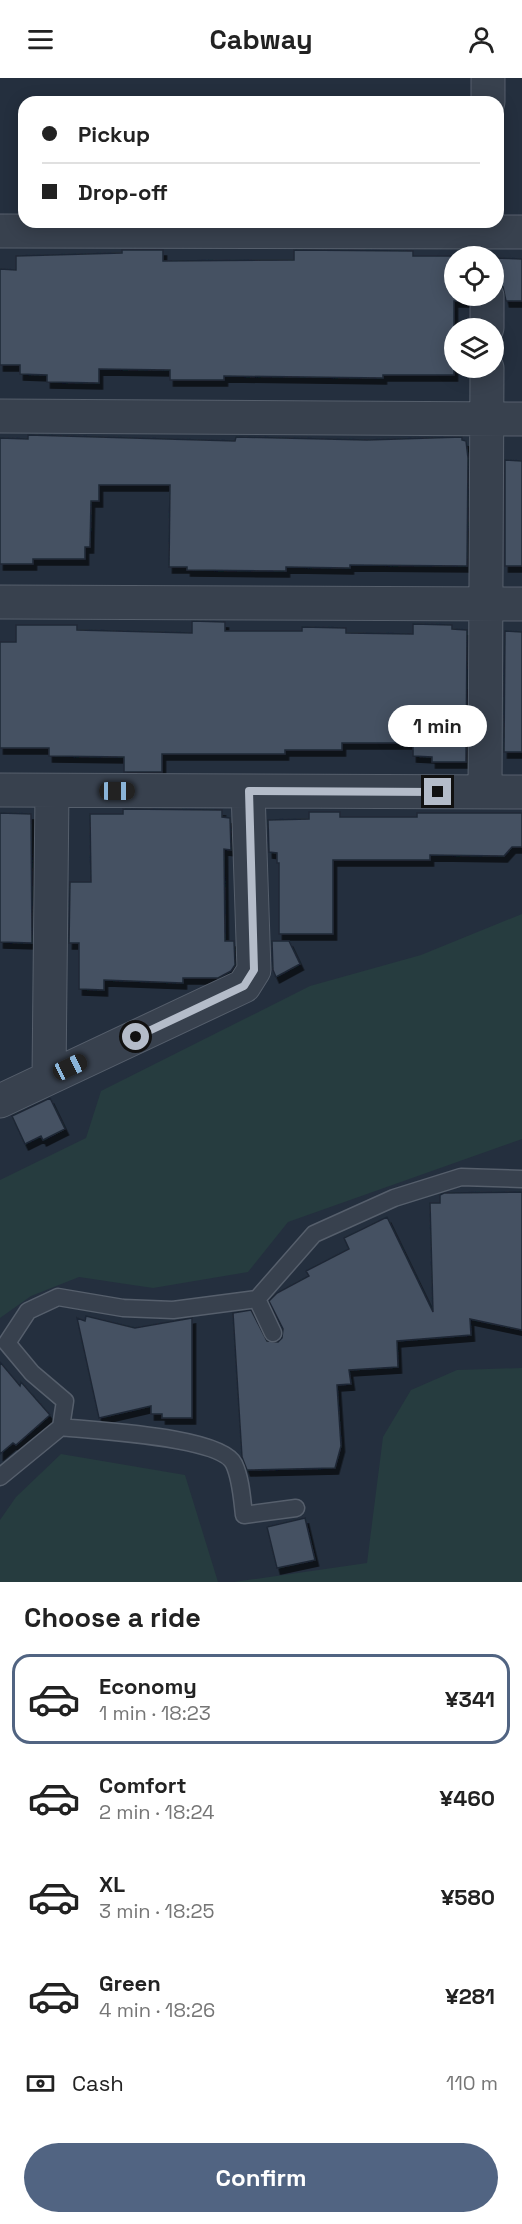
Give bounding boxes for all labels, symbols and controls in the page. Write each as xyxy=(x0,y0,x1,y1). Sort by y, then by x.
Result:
text: Cabway xyxy=(209,22,313,57)
icon: menu xyxy=(24,23,57,56)
icon: person xyxy=(465,23,498,56)
text: Pickup xyxy=(78,120,150,148)
text: Drop-off xyxy=(78,178,168,206)
map controls xyxy=(444,246,504,378)
button: locate xyxy=(444,246,504,306)
button: layers xyxy=(444,318,504,378)
callout: 1 min xyxy=(388,705,488,747)
text: 1 min xyxy=(413,713,462,739)
route end xyxy=(424,778,451,805)
car xyxy=(99,782,135,800)
route start xyxy=(122,1023,149,1050)
car xyxy=(50,1051,90,1083)
text: Choose a ride xyxy=(24,1600,201,1635)
icon: car xyxy=(27,1672,81,1726)
text: Economy xyxy=(99,1672,197,1700)
text: ¥341 xyxy=(445,1685,495,1713)
text: 1 min · 18:23 xyxy=(99,1700,211,1726)
icon: car xyxy=(27,1771,81,1825)
text: Comfort xyxy=(99,1771,187,1799)
text: ¥460 xyxy=(440,1784,495,1812)
text: 2 min · 18:24 xyxy=(99,1799,214,1825)
icon: car xyxy=(27,1870,81,1924)
text: XL xyxy=(99,1870,125,1898)
text: ¥580 xyxy=(441,1883,495,1911)
text: 3 min · 18:25 xyxy=(99,1898,215,1924)
icon: car xyxy=(27,1969,81,2023)
text: Green xyxy=(99,1969,161,1997)
text: ¥281 xyxy=(445,1982,495,2010)
text: 4 min · 18:26 xyxy=(99,1997,215,2023)
icon: cash xyxy=(24,2067,57,2100)
text: Cash xyxy=(72,2069,124,2097)
text: 110 m xyxy=(446,2070,498,2096)
button: Confirm xyxy=(24,2143,498,2212)

